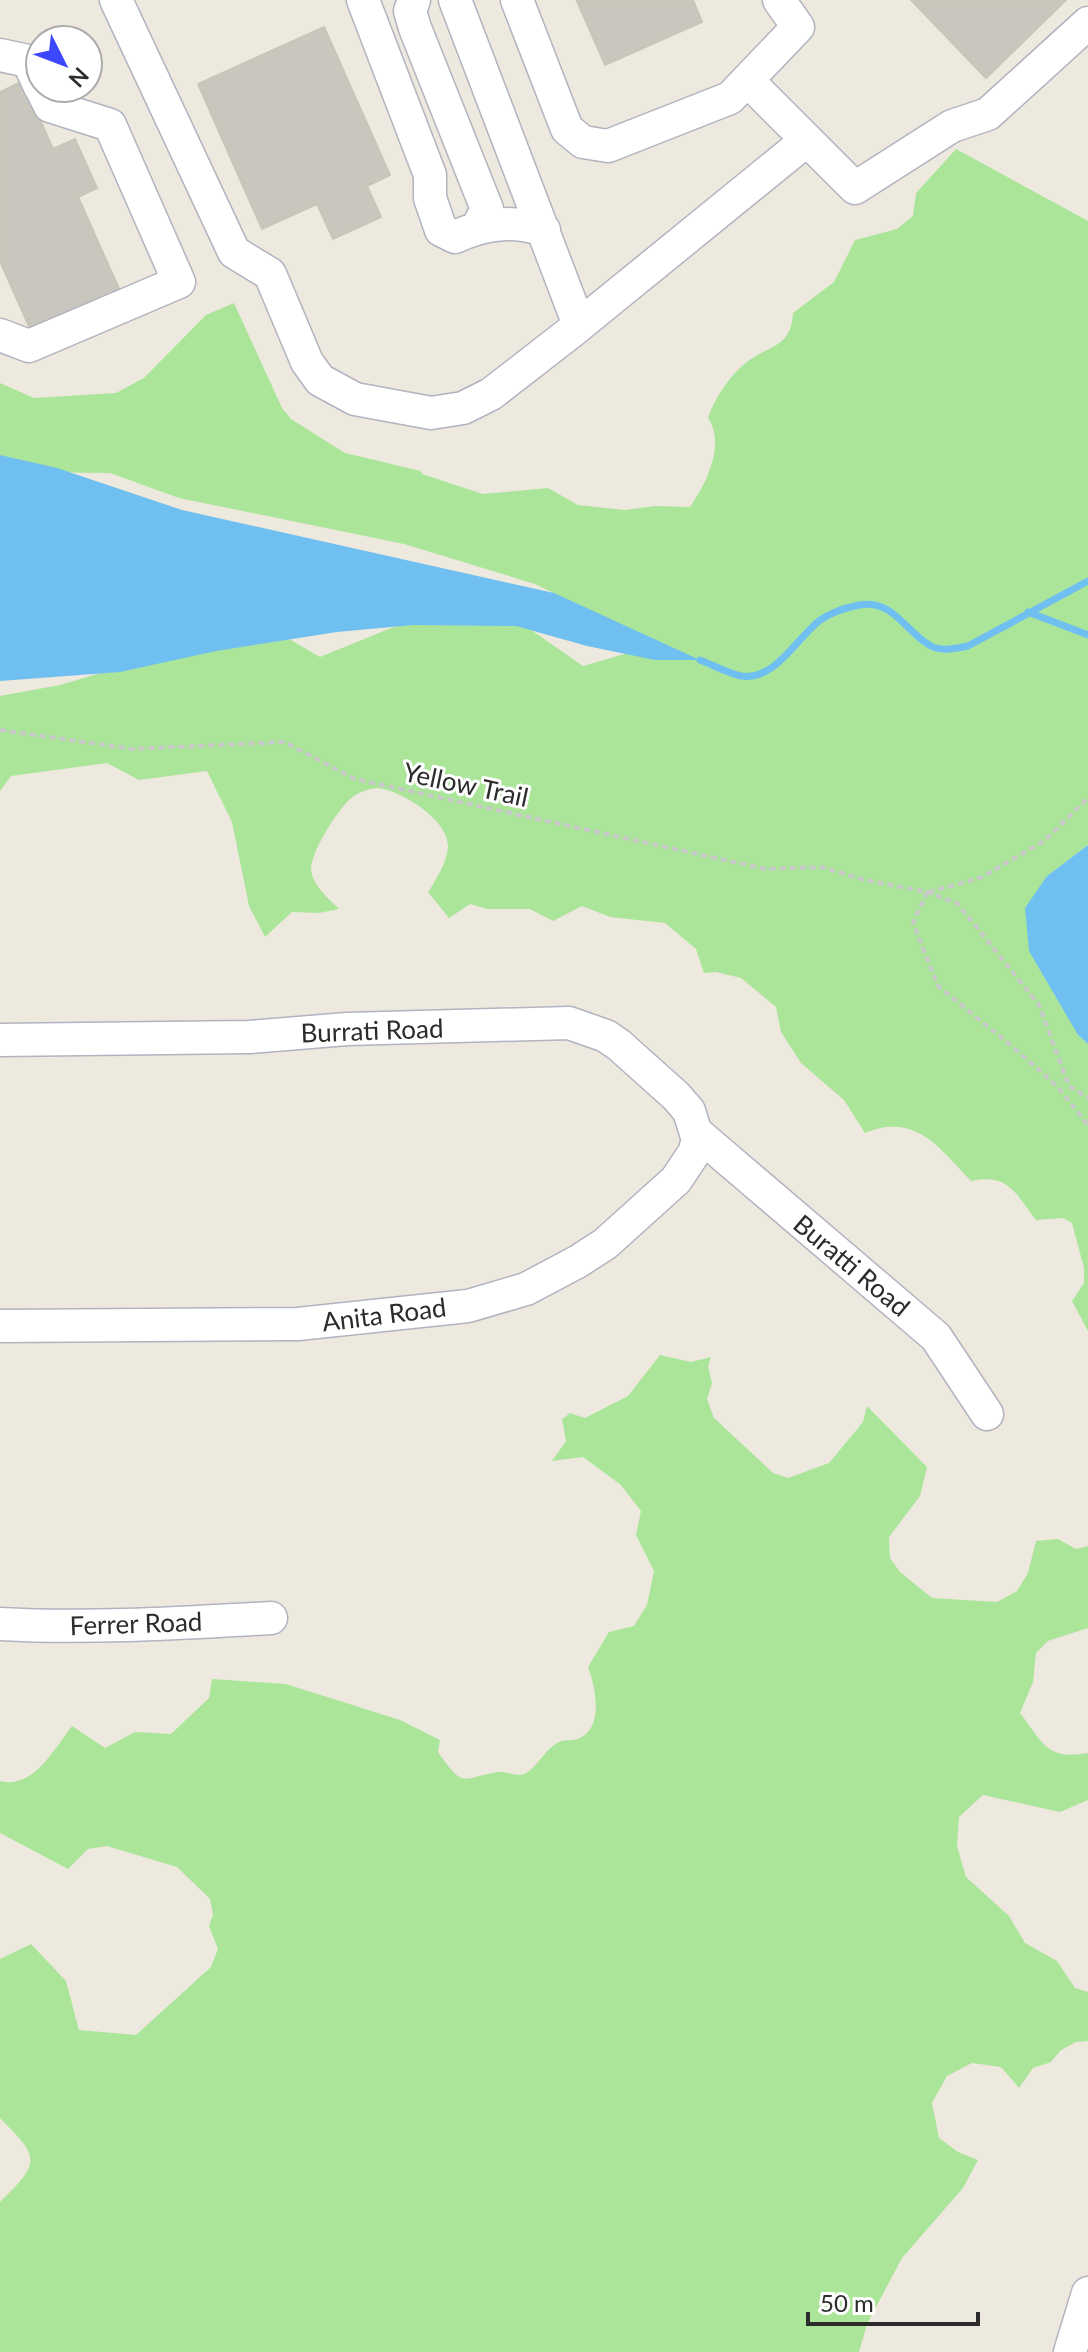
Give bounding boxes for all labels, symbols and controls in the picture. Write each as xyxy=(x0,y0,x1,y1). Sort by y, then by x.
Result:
north arrow xyxy=(24,24,104,104)
text: N xyxy=(64,62,95,93)
street label: Yellow Trail xyxy=(401,755,531,813)
street label: Burrati Road xyxy=(300,1012,444,1048)
street label: Buratti Road xyxy=(787,1207,917,1323)
street label: Anita Road xyxy=(320,1291,448,1337)
street label: Ferrer Road xyxy=(69,1605,203,1641)
scale bar xyxy=(808,2276,978,2326)
text: 50 m xyxy=(820,2288,874,2317)

